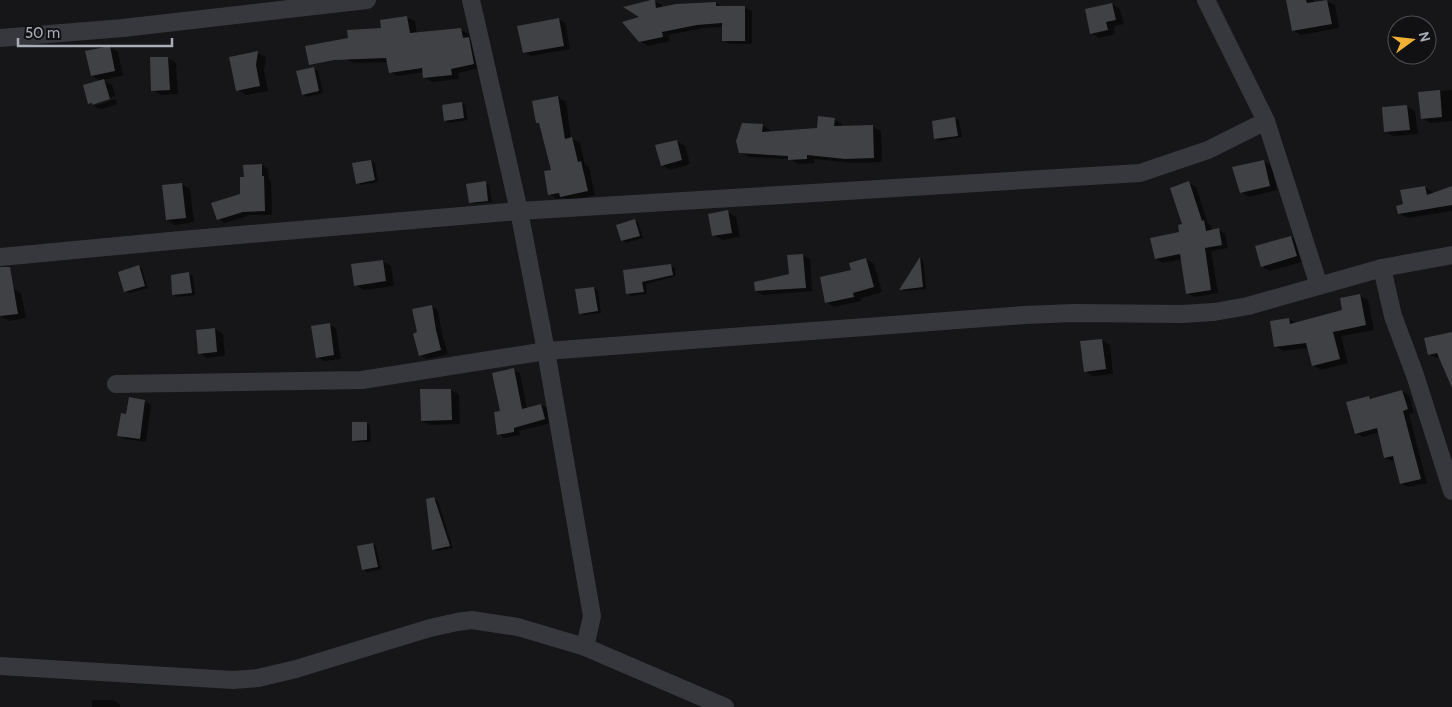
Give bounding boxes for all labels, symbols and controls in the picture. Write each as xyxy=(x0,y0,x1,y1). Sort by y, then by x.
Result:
scale bar xyxy=(18,15,171,47)
north arrow xyxy=(1387,15,1437,65)
text: 50 m xyxy=(25,24,60,42)
text: N xyxy=(1415,30,1435,44)

